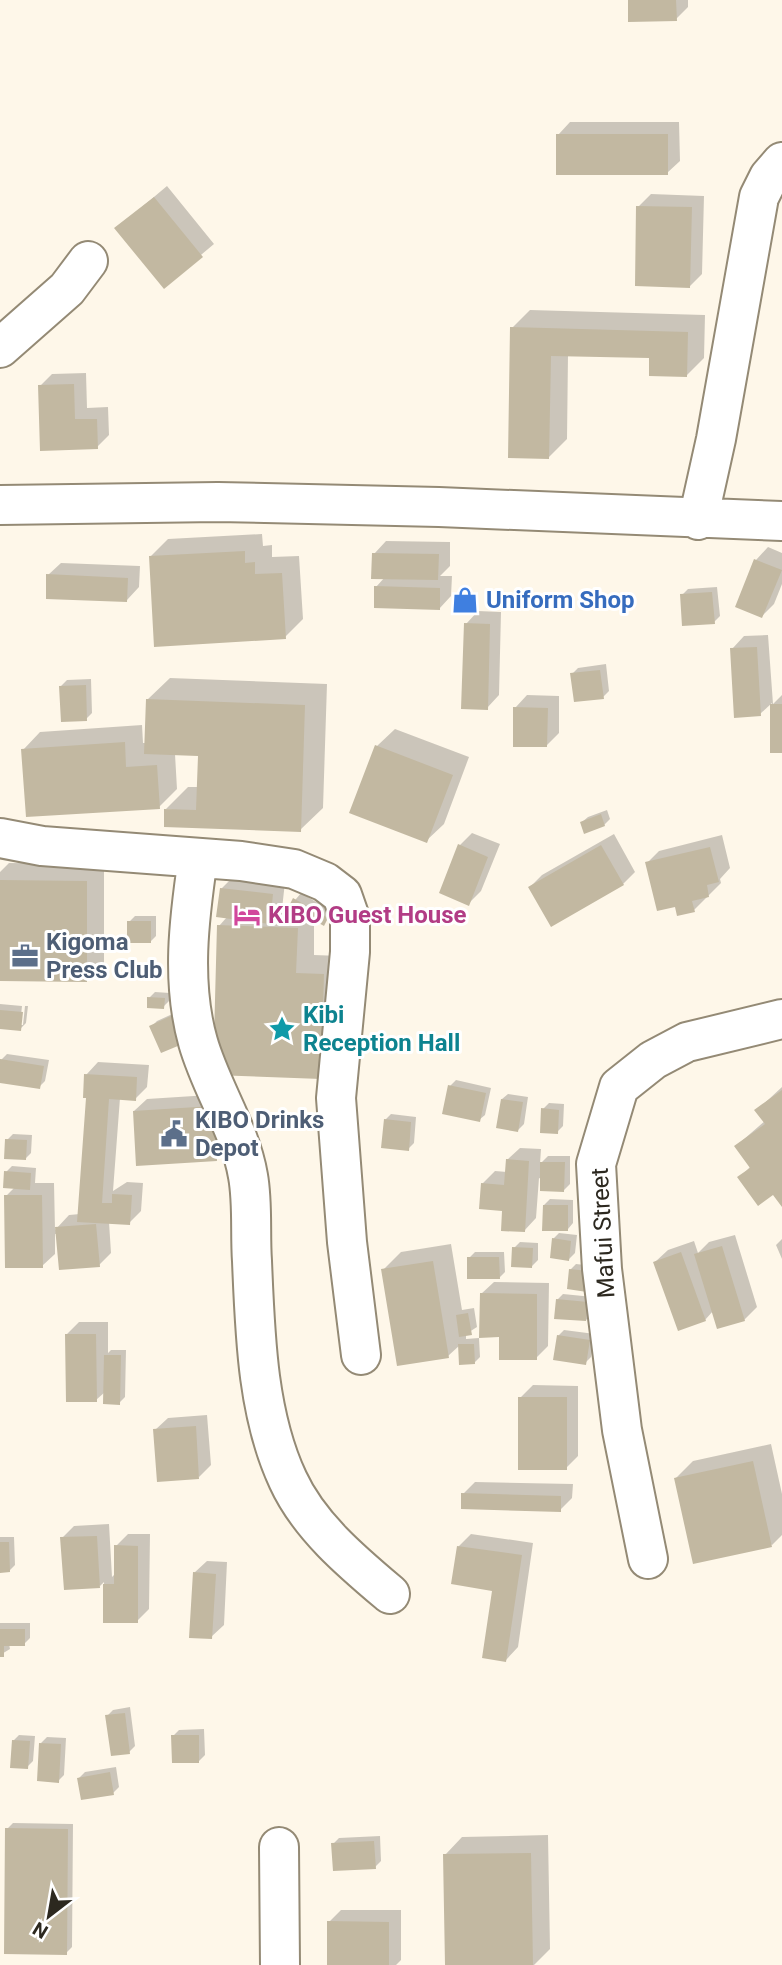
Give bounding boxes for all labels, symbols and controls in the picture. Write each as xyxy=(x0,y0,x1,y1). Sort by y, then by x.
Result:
shop icon: Uniform Shop xyxy=(450,585,480,615)
place label: Uniform Shop xyxy=(486,586,635,614)
hotel icon: KIBO Guest House xyxy=(232,900,262,930)
place label: KIBO Guest House xyxy=(268,901,467,929)
place label: Kigoma Press Club xyxy=(46,928,163,984)
office icon: Kigoma Press Club xyxy=(10,941,40,971)
place label: Kibi Reception Hall xyxy=(303,1001,460,1057)
place icon: Kibi Reception Hall xyxy=(267,1014,297,1044)
place label: KIBO Drinks Depot xyxy=(195,1106,324,1162)
public building icon: KIBO Drinks Depot xyxy=(159,1119,189,1149)
street label: Mafui Street xyxy=(586,1167,620,1299)
north arrow xyxy=(14,1881,84,1951)
text: N xyxy=(29,1917,52,1943)

